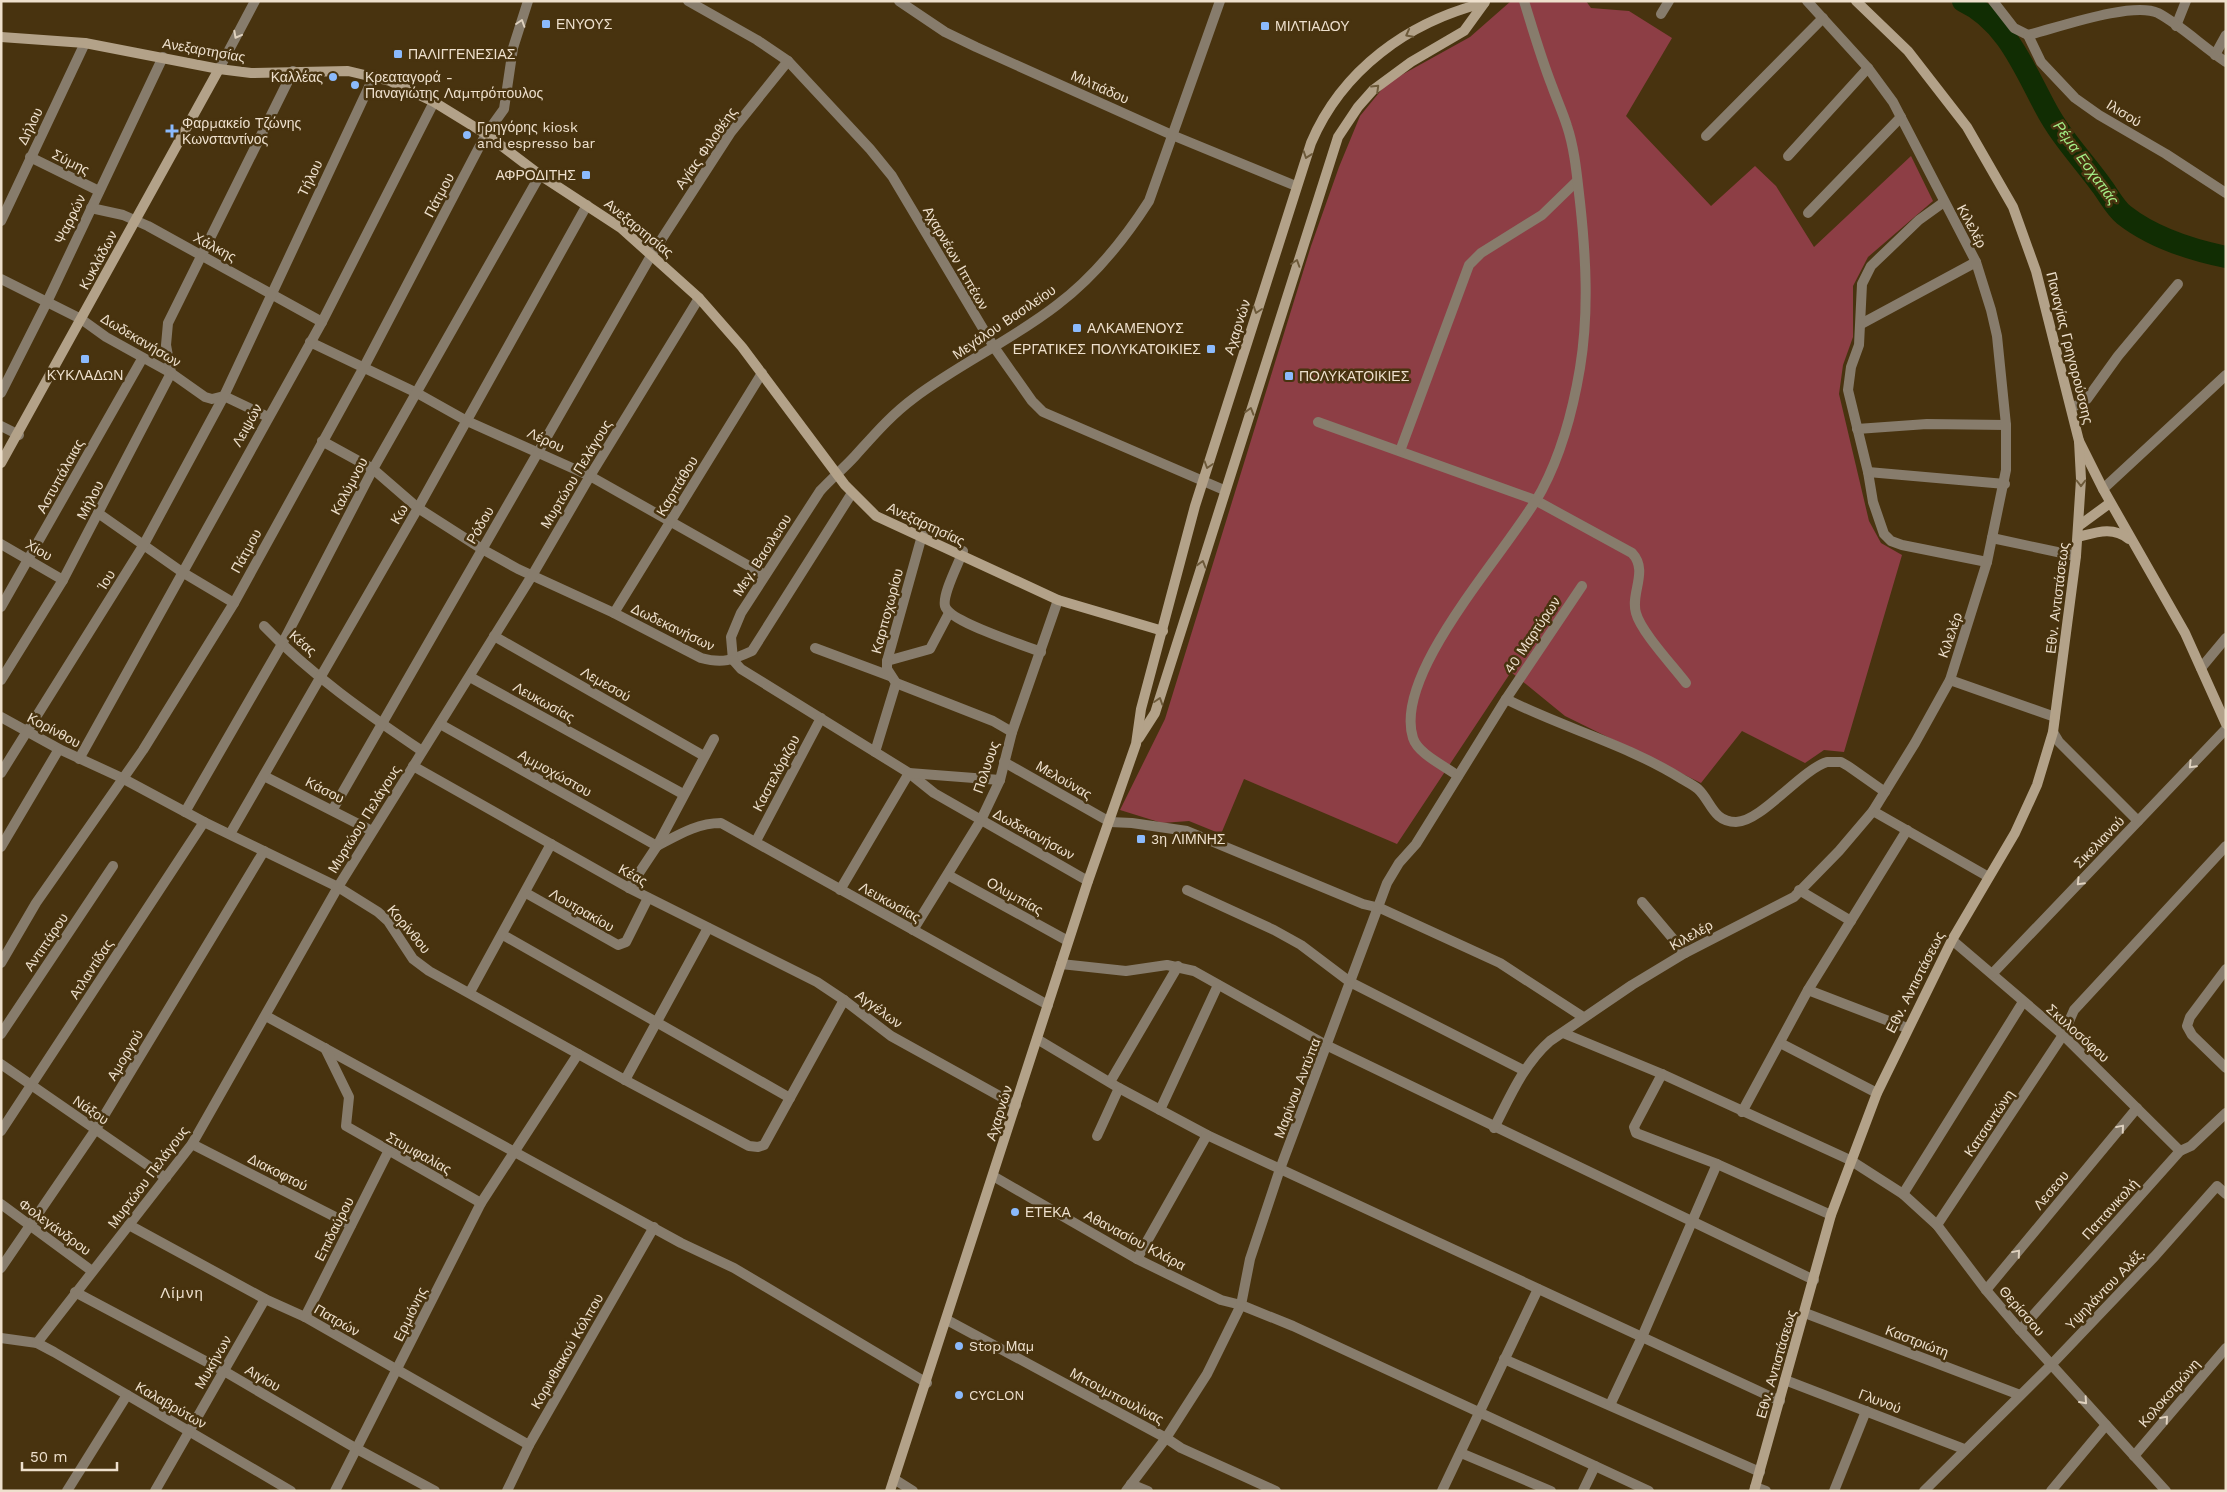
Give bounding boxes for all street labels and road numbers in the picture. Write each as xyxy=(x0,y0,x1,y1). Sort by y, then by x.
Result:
street label: Ανεξαρτησίας xyxy=(161,35,247,65)
street label: Μιλτιάδου xyxy=(1069,67,1131,107)
street label: Ιλισού xyxy=(2104,96,2144,130)
street label: Αγίας Φιλοθέης xyxy=(672,104,740,192)
street label: Δήλου xyxy=(14,105,46,147)
street label: Σύμης xyxy=(50,146,92,178)
street label: Τήλου xyxy=(294,157,326,199)
street label: Πάτμου xyxy=(421,170,457,220)
street label: Ψαρρών xyxy=(51,192,89,246)
street label: Ανεξαρτησίας xyxy=(601,195,677,261)
street label: Κιλελέρ xyxy=(1954,202,1990,250)
street label: Αχαρνέων Ιππέων xyxy=(920,203,992,313)
street label: Κυκλάδων xyxy=(76,228,120,292)
street label: Χάλκης xyxy=(191,229,239,265)
street label: Παναγίας Γρηγορούσσης xyxy=(2043,270,2097,426)
street label: Μεγάλου Βασιλείου xyxy=(949,282,1059,362)
street label: Αχαρνών xyxy=(1221,297,1253,357)
street label: Δωδεκανήσων xyxy=(98,310,184,370)
street label: Λειψών xyxy=(229,401,265,449)
street label: Μυρτώου Πελάγους xyxy=(537,417,615,531)
street label: Λέρου xyxy=(525,425,567,455)
street label: Αστυπάλαιας xyxy=(33,436,87,516)
street label: Καρπάθου xyxy=(653,453,701,519)
street label: Καλύμνου xyxy=(327,455,371,517)
street label: Μήλου xyxy=(73,478,107,522)
street label: Ανεξαρτησίας xyxy=(885,499,968,549)
street label: Κω xyxy=(387,501,411,527)
street label: Ρόδου xyxy=(463,504,497,546)
street label: Μεγ. Βασιλειου xyxy=(730,511,794,599)
street label: Πάτμου xyxy=(227,526,265,576)
street label: Χίου xyxy=(23,536,55,564)
street label: Εθν. Αντιστάσεως xyxy=(2042,541,2072,655)
street label: Ίου xyxy=(93,567,118,594)
street label: Καρποχωρίου xyxy=(868,567,906,655)
street label: 40 Μαρτύρων xyxy=(1501,594,1563,676)
street label: Δωδεκανήσων xyxy=(629,600,717,654)
street label: Κιλελέρ xyxy=(1935,610,1965,660)
street label: Κέας xyxy=(286,627,320,659)
street label: Λεμεσού xyxy=(578,663,634,705)
street label: Λευκωσίας xyxy=(511,679,578,726)
street label: Κορίνθου xyxy=(25,709,83,751)
street label: Καστελόριζου xyxy=(749,732,803,814)
street label: Πολυους xyxy=(970,739,1002,795)
street label: Αμμοχώστου xyxy=(515,746,595,800)
street label: Μελούνας xyxy=(1033,758,1095,803)
street label: Μυρτώου Πελάγους xyxy=(324,762,404,876)
street label: Κάσου xyxy=(303,773,347,807)
street label: Δωδεκανήσων xyxy=(990,805,1078,863)
street label: Σικελιανού xyxy=(2070,813,2128,871)
street label: Κέας xyxy=(616,861,650,889)
street label: Ολυμπίας xyxy=(984,874,1046,918)
street label: Λευκωσίας xyxy=(857,879,924,926)
street label: Λουτρακίου xyxy=(547,885,617,935)
street label: Κορίνθου xyxy=(384,902,434,956)
street label: Αντιπάρου xyxy=(21,910,71,974)
street label: Κιλελέρ xyxy=(1667,917,1715,953)
street label: Εθν. Αντιστάσεως xyxy=(1882,928,1948,1036)
street label: Ατλαντίδας xyxy=(66,936,116,1002)
street label: Αγγέλων xyxy=(852,987,906,1031)
street label: Σκυλοσόφου xyxy=(2043,1001,2113,1065)
street label: Αμοργού xyxy=(104,1027,146,1083)
street label: Μαρίνου Αντύπα xyxy=(1271,1036,1323,1140)
street label: Αχαρνών xyxy=(983,1083,1015,1143)
street label: Κατσαντώνη xyxy=(1961,1086,2017,1160)
street label: Νάξου xyxy=(70,1092,112,1128)
street label: Μυρτώου Πελάγους xyxy=(104,1122,192,1231)
street label: Στυμφαλίας xyxy=(384,1129,455,1178)
street label: Διακοφτού xyxy=(245,1150,311,1194)
street label: Λεσεου xyxy=(2030,1167,2072,1213)
street label: Παπανικολή xyxy=(2079,1175,2141,1243)
street label: Επιδαύρου xyxy=(311,1194,357,1264)
street label: Φολεγάνδρου xyxy=(16,1195,94,1259)
street label: Αθανασίου Κλάρα xyxy=(1082,1207,1188,1273)
street label: Υψηλάντου Αλέξ. xyxy=(2062,1245,2148,1333)
street label: Θερίσσου xyxy=(1996,1283,2048,1339)
street label: Ερμιόνης xyxy=(390,1284,430,1344)
street label: Κορινθιακού Κόλπου xyxy=(527,1290,607,1412)
street label: Πατρών xyxy=(312,1301,362,1339)
street label: Εθν. Αντιστάσεως xyxy=(1753,1308,1799,1420)
street label: Καστριώτη xyxy=(1883,1322,1951,1360)
street label: Μυκήνων xyxy=(191,1332,235,1392)
street label: Κολοκοτρώνη xyxy=(2135,1356,2203,1430)
street label: Αιγίου xyxy=(243,1362,283,1394)
street label: Μπουμπουλίνας xyxy=(1067,1365,1167,1428)
street label: Καλαβρύτων xyxy=(133,1378,209,1432)
street label: Γλυνού xyxy=(1856,1386,1904,1416)

